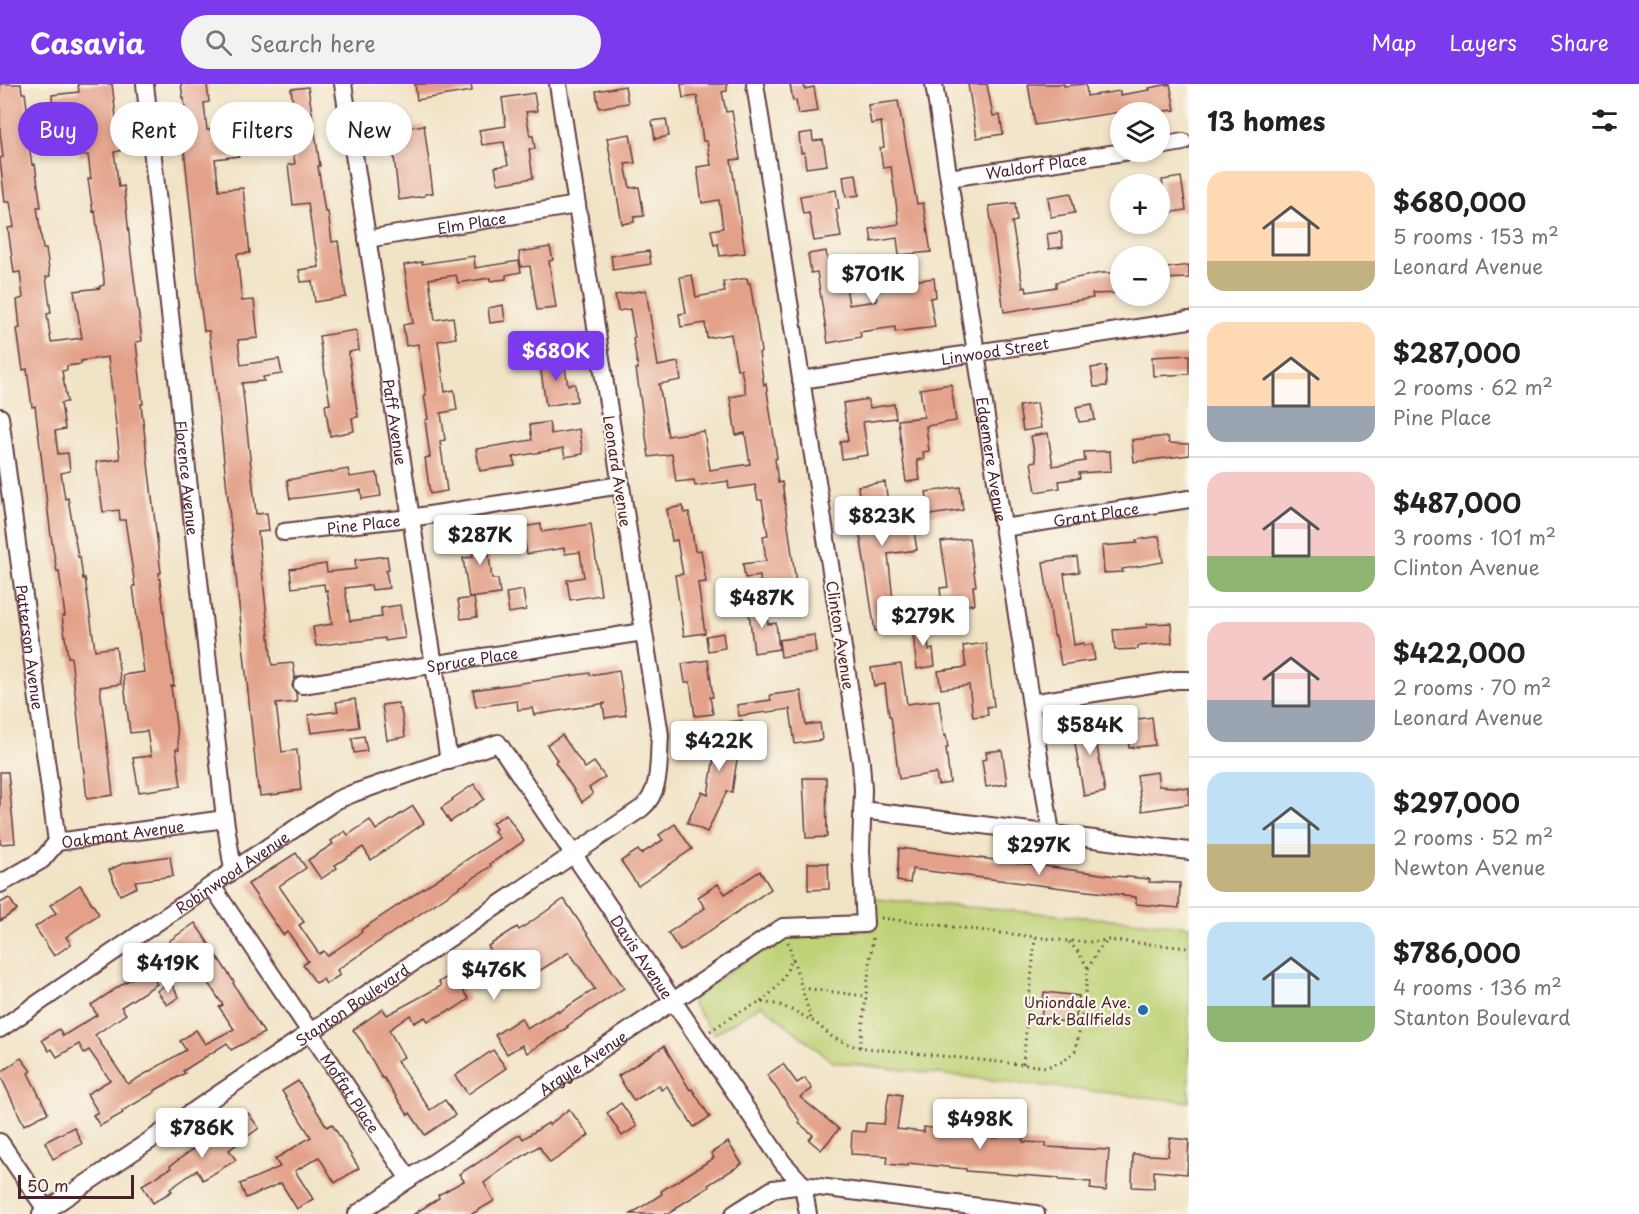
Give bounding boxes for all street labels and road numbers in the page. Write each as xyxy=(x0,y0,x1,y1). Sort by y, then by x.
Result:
street label: Waldorf Place xyxy=(984,146,1088,184)
street label: Elm Place xyxy=(436,205,508,239)
street label: Linwood Street xyxy=(939,330,1050,370)
street label: Paff Avenue xyxy=(378,377,414,467)
street label: Edgemere Avenue xyxy=(972,395,1014,524)
street label: Leonard Avenue xyxy=(598,414,638,528)
street label: Florence Avenue xyxy=(170,419,206,536)
street label: Grant Place xyxy=(1051,495,1140,532)
street label: Pine Place xyxy=(325,508,402,539)
street label: Clinton Avenue xyxy=(821,579,861,691)
street label: Patterson Avenue xyxy=(11,583,51,711)
street label: Spruce Place xyxy=(425,640,519,677)
street label: Oakmont Avenue xyxy=(60,813,185,853)
street label: Robinwood Avenue xyxy=(170,825,293,919)
street label: Davis Avenue xyxy=(606,910,680,1003)
street label: Stanton Boulevard xyxy=(290,957,413,1051)
street label: Argyle Avenue xyxy=(534,1024,631,1100)
street label: Moffat Place xyxy=(316,1048,386,1137)

